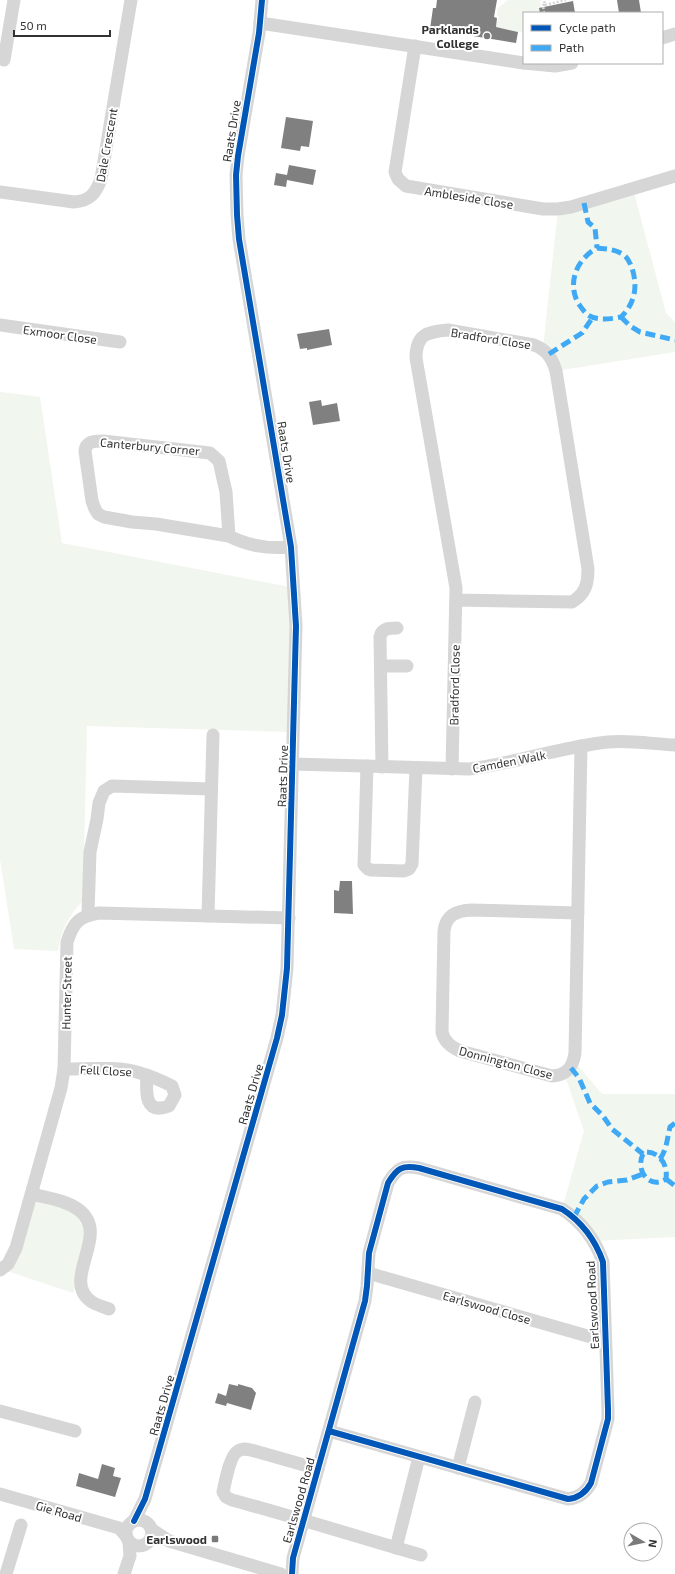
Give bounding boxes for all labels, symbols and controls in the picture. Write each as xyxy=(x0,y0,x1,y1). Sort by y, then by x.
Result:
scale bar xyxy=(14,12,110,38)
legend xyxy=(523,12,663,64)
text: 50 m xyxy=(20,18,47,32)
text: Cycle path xyxy=(559,20,616,34)
place label: Parklands College xyxy=(421,22,479,50)
marker: Parklands College xyxy=(482,31,492,41)
text: Path xyxy=(559,40,584,54)
street label: Raats Drive xyxy=(219,99,243,163)
street label: Dale Crescent xyxy=(93,106,119,183)
street label: Ambleside Close xyxy=(424,183,514,211)
street label: Exmoor Close xyxy=(22,322,98,346)
street label: Bradford Close xyxy=(450,325,532,351)
street label: Raats Drive xyxy=(275,420,299,484)
street label: Canterbury Corner xyxy=(99,435,201,457)
street label: Bradford Close xyxy=(446,644,462,726)
street label: Raats Drive xyxy=(274,745,290,807)
street label: Camden Walk xyxy=(471,747,547,775)
street label: Hunter Street xyxy=(58,956,74,1030)
street label: Donnington Close xyxy=(458,1043,554,1081)
street label: Fell Close xyxy=(80,1062,132,1078)
street label: Raats Drive xyxy=(235,1062,265,1126)
street label: Earlswood Road xyxy=(583,1260,601,1350)
street label: Earlswood Close xyxy=(442,1288,532,1326)
street label: Raats Drive xyxy=(146,1373,176,1437)
street label: Earlswood Road xyxy=(279,1456,317,1544)
street label: Gie Road xyxy=(34,1498,84,1524)
north arrow xyxy=(623,1522,663,1562)
place label: Earlswood xyxy=(146,1532,207,1546)
marker: Earlswood xyxy=(210,1534,220,1544)
text: N xyxy=(646,1539,660,1549)

